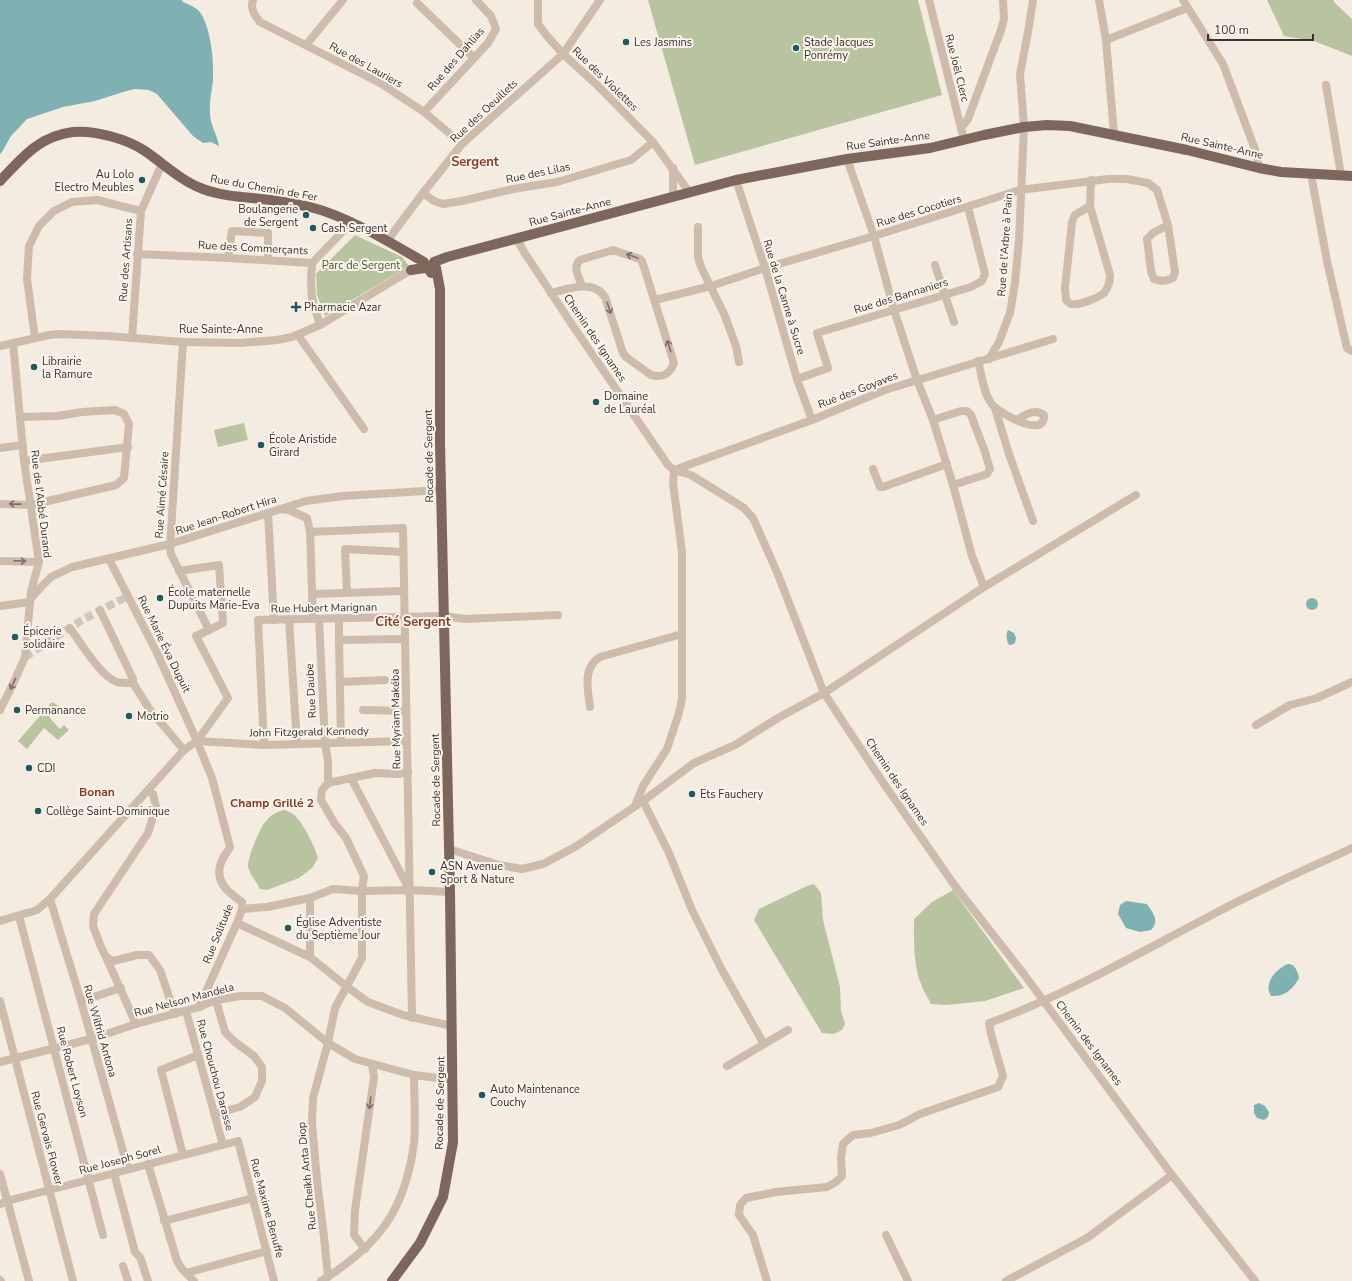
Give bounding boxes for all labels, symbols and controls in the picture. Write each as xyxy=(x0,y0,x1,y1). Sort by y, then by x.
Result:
scale bar xyxy=(1208,16,1313,42)
text: 100 m xyxy=(1214,22,1249,38)
street label: Rue des Dahlias xyxy=(424,24,488,94)
street label: Rue Joël Clerc xyxy=(941,33,973,103)
place label: Les Jasmins xyxy=(634,35,692,50)
place label: Stade Jacques Ponrémy xyxy=(804,35,874,63)
marker: Les Jasmins xyxy=(621,37,631,47)
street label: Rue des Lauriers xyxy=(326,39,406,91)
marker: Stade Jacques Ponrémy xyxy=(791,43,801,53)
street label: Rue des Violettes xyxy=(569,44,641,114)
street label: Rue des Oeuillets xyxy=(447,76,521,146)
street label: Rue Sainte-Anne xyxy=(845,128,931,154)
street label: Rue Sainte-Anne xyxy=(1179,129,1265,163)
district label: Sergent xyxy=(451,153,500,171)
street label: Rue des Lilas xyxy=(504,159,572,187)
place label: Au Lolo Electro Meubles xyxy=(55,167,134,195)
street label: Rue du Chemin de Fer xyxy=(209,171,319,205)
marker: Au Lolo Electro Meubles xyxy=(137,175,147,185)
street label: Rue des Cocotiers xyxy=(875,191,963,231)
street label: Rue de l'Arbre à Pain xyxy=(994,193,1016,297)
street label: Rue Sainte-Anne xyxy=(527,194,613,230)
place label: Boulangerie de Sergent xyxy=(238,202,298,230)
marker: Boulangerie de Sergent xyxy=(301,210,311,220)
street label: Rue des Artisans xyxy=(116,218,136,302)
place label: Cash Sergent xyxy=(321,221,387,236)
marker: Cash Sergent xyxy=(308,223,318,233)
street label: Rue de la Canne à Sucre xyxy=(759,237,809,357)
street label: Rue des Commerçants xyxy=(197,238,309,258)
one-way arrow xyxy=(626,252,639,259)
park label: Parc de Sergent xyxy=(322,258,400,273)
street label: Rue des Bannaniers xyxy=(852,274,950,318)
street label: Chemin des Ignames xyxy=(560,291,630,385)
place label: Pharmacie Azar xyxy=(304,300,381,315)
marker: Pharmacie Azar xyxy=(291,302,301,312)
one-way arrow xyxy=(606,302,613,315)
street label: Rue Sainte-Anne xyxy=(179,322,263,337)
one-way arrow xyxy=(665,339,672,352)
place label: Librairie la Ramure xyxy=(42,354,93,382)
marker: Librairie la Ramure xyxy=(29,362,39,372)
street label: Rue des Goyaves xyxy=(816,368,900,412)
place label: Domaine de Lauréal xyxy=(604,389,657,417)
marker: Domaine de Lauréal xyxy=(591,397,601,407)
street label: Rocade de Sergent xyxy=(421,409,437,503)
place label: École Aristide Girard xyxy=(269,431,337,460)
marker: École Aristide Girard xyxy=(256,440,266,450)
street label: Rue de l'Abbé Durand xyxy=(27,449,55,559)
street label: Rue Aimé Césaire xyxy=(151,451,173,539)
street label: Rue Jean-Robert Hira xyxy=(173,492,279,538)
one-way arrow xyxy=(9,500,22,508)
one-way arrow xyxy=(13,557,26,565)
place label: École maternelle Dupuits Marie-Eva xyxy=(168,584,260,613)
street label: Rue Marie Éva Dupuit xyxy=(134,592,195,695)
marker: École maternelle Dupuits Marie-Eva xyxy=(155,593,165,603)
street label: Rue Hubert Marignan xyxy=(271,600,377,616)
district label: Cité Sergent xyxy=(375,613,452,631)
place label: Épicerie solidaire xyxy=(23,623,65,652)
marker: Épicerie solidaire xyxy=(10,632,20,642)
street label: Rue Daube xyxy=(302,663,320,719)
street label: Rue Myriam Makéba xyxy=(388,668,404,769)
one-way arrow xyxy=(9,678,16,690)
place label: Permanance xyxy=(25,703,86,718)
marker: Permanance xyxy=(12,705,22,715)
place label: Motrio xyxy=(137,709,169,724)
marker: Motrio xyxy=(124,711,134,721)
street label: John Fitzgerald Kennedy xyxy=(248,723,369,741)
street label: Rocade de Sergent xyxy=(428,733,444,827)
street label: Chemin des Ignames xyxy=(862,735,932,829)
place label: CDI xyxy=(37,761,55,776)
marker: CDI xyxy=(24,763,34,773)
district label: Bonan xyxy=(79,784,115,800)
place label: Ets Fauchery xyxy=(700,787,764,802)
marker: Ets Fauchery xyxy=(687,789,697,799)
district label: Champ Grillé 2 xyxy=(230,795,314,811)
place label: Collège Saint-Dominique xyxy=(46,804,170,819)
marker: Collège Saint-Dominique xyxy=(33,806,43,816)
place label: ASN Avenue Sport & Nature xyxy=(440,859,515,887)
marker: ASN Avenue Sport & Nature xyxy=(427,867,437,877)
street label: Rue Solitude xyxy=(199,902,237,966)
place label: Église Adventiste du Septième Jour xyxy=(296,914,382,943)
marker: Église Adventiste du Septième Jour xyxy=(283,923,293,933)
street label: Rue Nelson Mandela xyxy=(132,979,236,1021)
street label: Rue Wilfrid Antona xyxy=(80,983,120,1079)
street label: Chemin des Ignames xyxy=(1052,997,1126,1089)
street label: Rue Chouchou Darasse xyxy=(193,1018,237,1132)
street label: Rue Robert Loyson xyxy=(53,1025,91,1119)
street label: Rocade de Sergent xyxy=(432,1056,448,1150)
place label: Auto Maintenance Couchy xyxy=(490,1082,580,1110)
street label: Rue Gervais Flower xyxy=(27,1089,67,1187)
marker: Auto Maintenance Couchy xyxy=(477,1090,487,1100)
one-way arrow xyxy=(366,1096,374,1109)
street label: Rue Cheikh Anta Diop xyxy=(294,1121,320,1231)
street label: Rue Joseph Sorel xyxy=(77,1142,163,1178)
street label: Rue Maxime Benuffe xyxy=(247,1157,288,1260)

